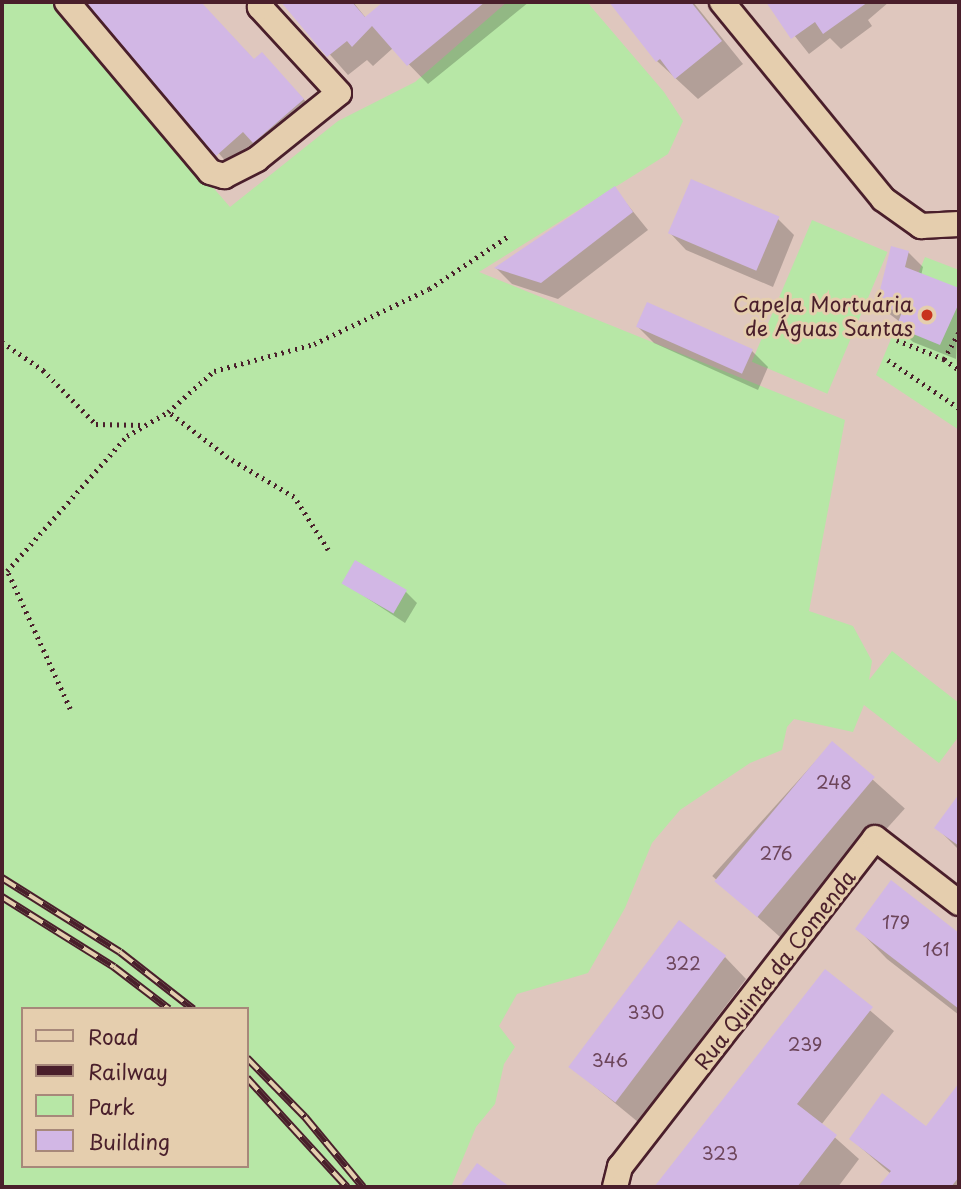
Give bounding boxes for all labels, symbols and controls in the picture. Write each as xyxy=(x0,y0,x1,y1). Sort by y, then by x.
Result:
place label: Capela Mortuária de Águas Santas xyxy=(734,290,913,340)
marker: Capela Mortuária de Águas Santas xyxy=(919,307,935,323)
house number: 248 xyxy=(816,771,852,793)
house number: 276 xyxy=(759,842,793,864)
street label: Rua Quinta da Comenda xyxy=(688,863,860,1075)
house number: 179 xyxy=(882,911,910,933)
house number: 161 xyxy=(923,938,949,960)
house number: 322 xyxy=(665,952,701,974)
house number: 330 xyxy=(628,1001,664,1023)
legend xyxy=(21,1007,248,1168)
text: Road xyxy=(88,1020,139,1052)
house number: 239 xyxy=(788,1033,822,1055)
house number: 346 xyxy=(592,1049,628,1071)
text: Railway xyxy=(88,1055,168,1087)
text: Park xyxy=(88,1090,135,1122)
text: Building xyxy=(88,1125,170,1157)
house number: 323 xyxy=(702,1142,738,1164)

